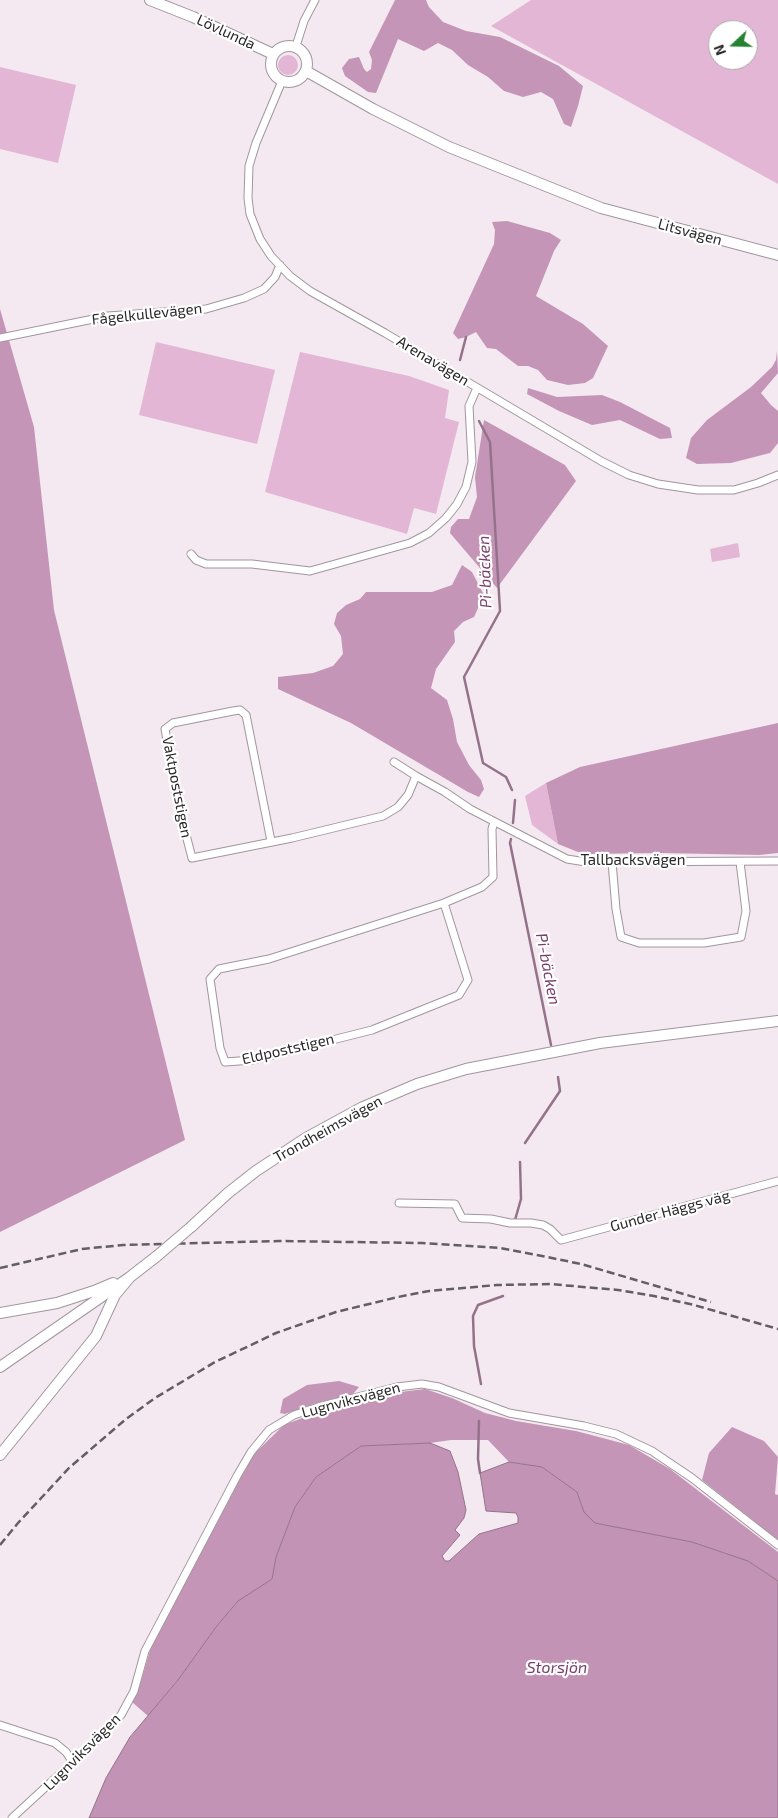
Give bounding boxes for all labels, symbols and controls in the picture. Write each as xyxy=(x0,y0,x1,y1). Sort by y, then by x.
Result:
street label: Lövlunda xyxy=(194,11,258,53)
north arrow xyxy=(708,20,758,70)
text: N xyxy=(710,42,729,58)
street label: Litsvägen xyxy=(656,215,724,249)
street label: Fågelkullevägen xyxy=(91,299,203,329)
street label: Arenavägen xyxy=(394,332,472,390)
water label: Pi-bäcken xyxy=(474,535,496,609)
street label: Vaktpoststigen xyxy=(158,735,196,839)
street label: Tallbacksvägen xyxy=(581,851,685,869)
water label: Pi-bäcken xyxy=(532,932,564,1006)
street label: Eldpoststigen xyxy=(240,1030,336,1068)
street label: Trondheimsvägen xyxy=(271,1092,385,1166)
street label: Gunder Häggs väg xyxy=(608,1186,732,1236)
street label: Lugnviksvägen xyxy=(300,1378,402,1422)
water label: Storsjön xyxy=(527,1658,587,1678)
street label: Lugnviksvägen xyxy=(40,1710,124,1794)

